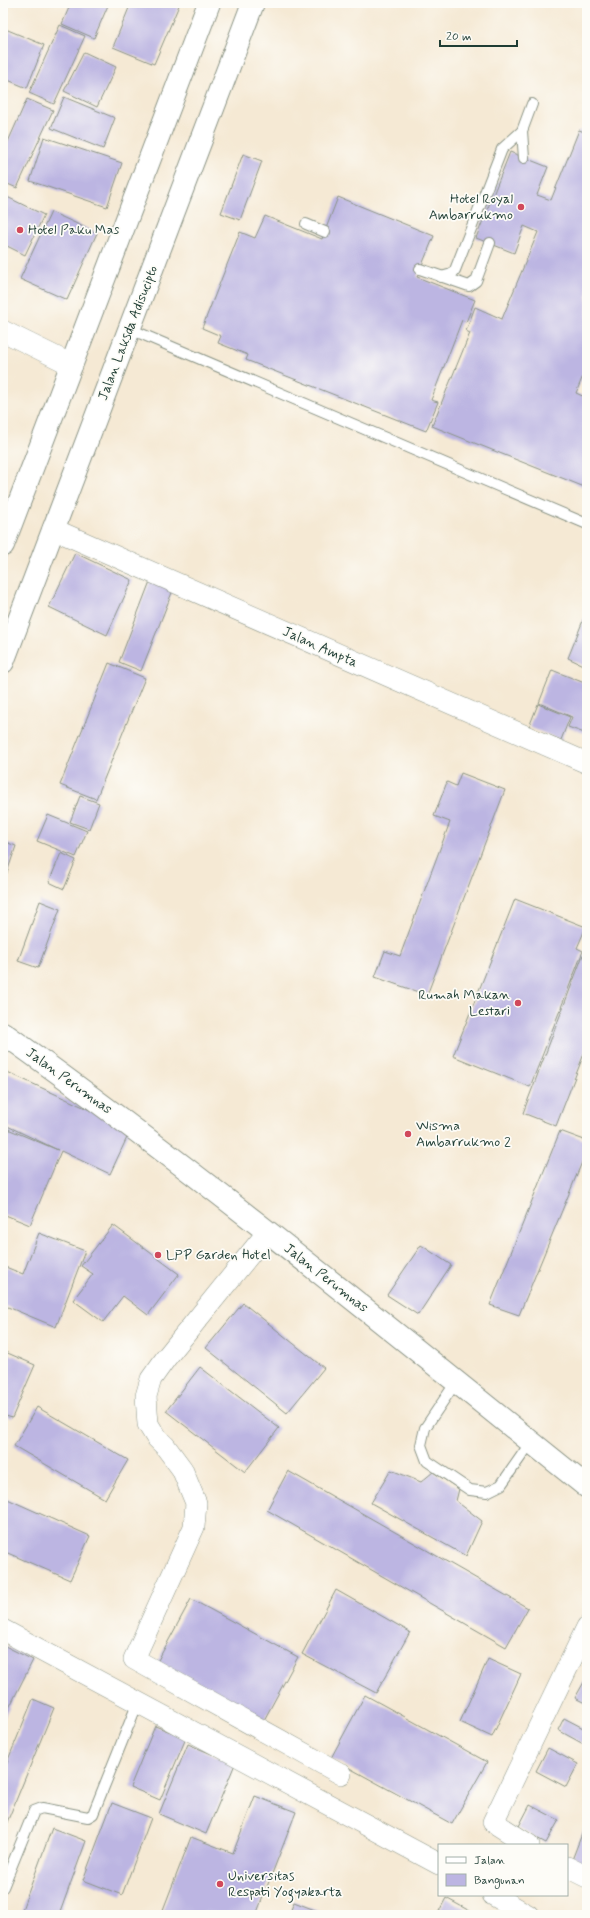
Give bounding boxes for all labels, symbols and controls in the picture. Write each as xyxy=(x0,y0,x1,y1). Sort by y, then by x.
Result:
scale bar xyxy=(440,22,517,48)
text: 20 m xyxy=(446,29,472,45)
place label: Hotel Royal Ambarrukmo xyxy=(429,190,513,224)
marker: Hotel Royal Ambarrukmo xyxy=(516,202,526,212)
place label: Hotel Paku Mas xyxy=(28,221,119,239)
marker: Hotel Paku Mas xyxy=(15,225,25,235)
street label: Jalan Laksda Adisucipto xyxy=(94,263,162,403)
street label: Jalan Ampta xyxy=(280,622,360,672)
place label: Rumah Makan Lestari xyxy=(418,986,510,1020)
marker: Rumah Makan Lestari xyxy=(513,998,523,1008)
street label: Jalan Perumnas xyxy=(22,1044,116,1118)
place label: Wisma Ambarrukmo 2 xyxy=(416,1117,511,1151)
marker: Wisma Ambarrukmo 2 xyxy=(403,1129,413,1139)
street label: Jalan Perumnas xyxy=(280,1239,372,1317)
place label: LPP Garden Hotel xyxy=(166,1246,271,1264)
marker: LPP Garden Hotel xyxy=(153,1250,163,1260)
legend xyxy=(438,1844,568,1896)
text: Jalan xyxy=(474,1853,506,1869)
place label: Universitas Respati Yogyakarta xyxy=(228,1867,342,1903)
text: Bangunan xyxy=(474,1873,525,1889)
marker: Universitas Respati Yogyakarta xyxy=(215,1879,225,1889)

